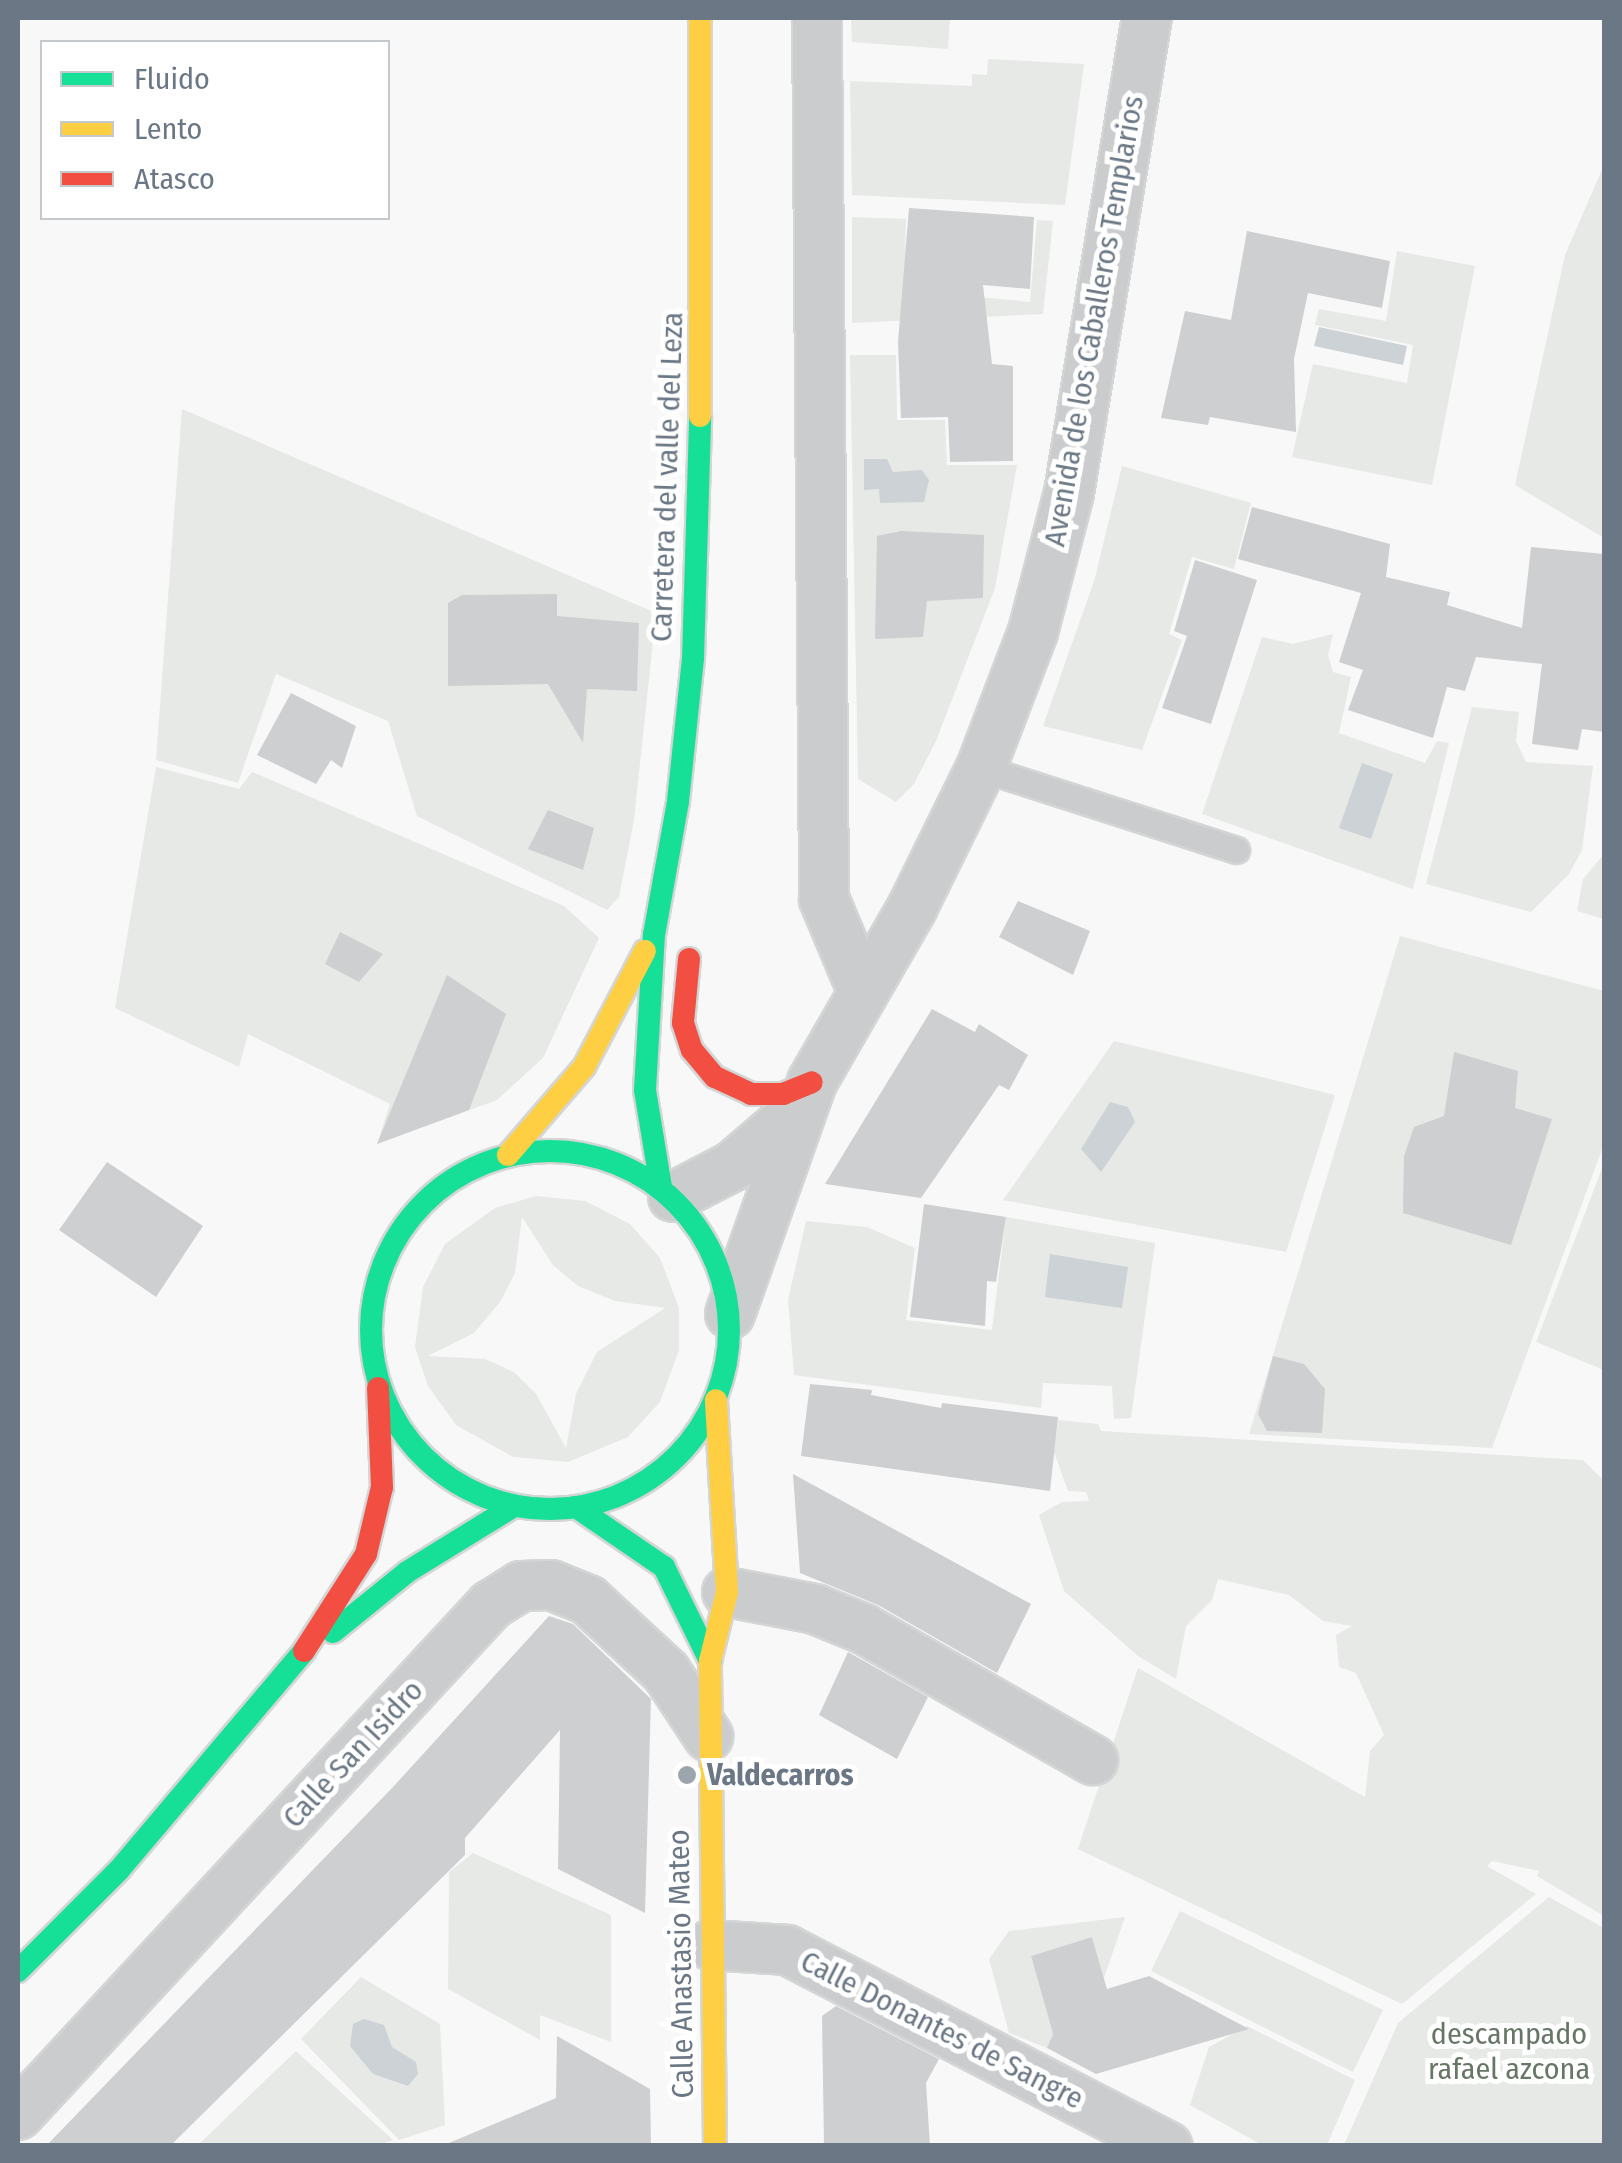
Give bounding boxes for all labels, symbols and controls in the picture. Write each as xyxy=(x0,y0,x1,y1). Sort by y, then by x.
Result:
legend xyxy=(40,40,390,220)
text: Fluido xyxy=(134,61,210,97)
street label: Avenida de los Caballeros Templarios xyxy=(1037,93,1151,549)
text: Lento xyxy=(134,111,202,147)
text: Atasco xyxy=(134,161,215,197)
street label: Carretera del valle del Leza xyxy=(643,311,691,643)
street label: Calle San Isidro xyxy=(275,1673,431,1835)
place label: Valdecarros xyxy=(707,1757,854,1793)
marker: Valdecarros xyxy=(676,1764,698,1786)
street label: Calle Anastasio Mateo xyxy=(661,1829,701,2099)
street label: Calle Donantes de Sangre xyxy=(795,1943,1089,2117)
park label: descampado rafael azcona xyxy=(1428,2016,1590,2086)

